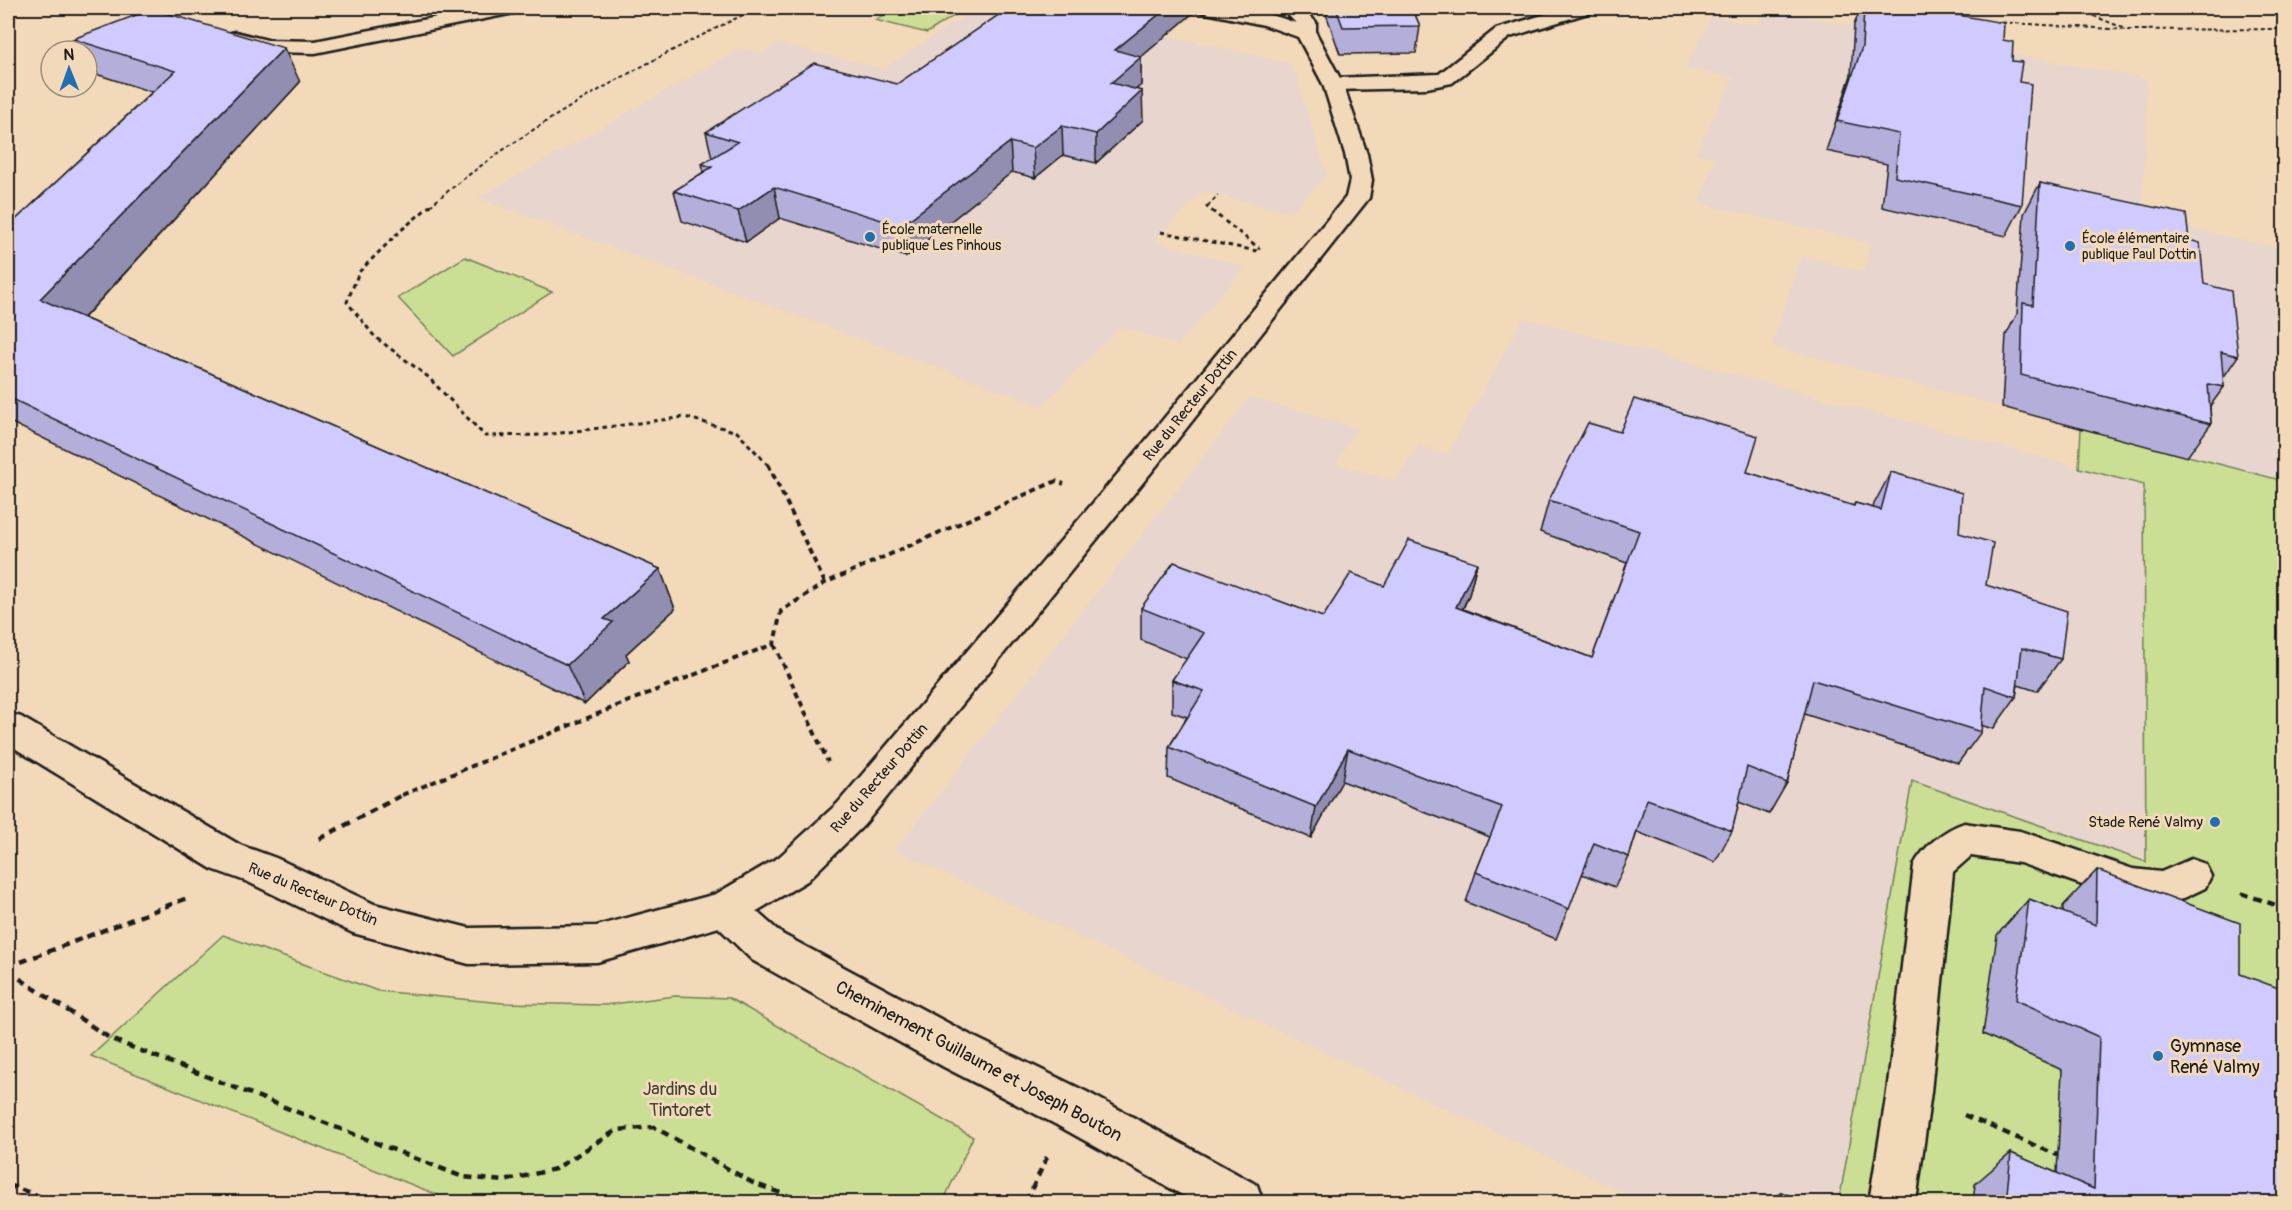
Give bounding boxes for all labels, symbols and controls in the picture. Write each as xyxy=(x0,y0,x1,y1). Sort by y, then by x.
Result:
north arrow xyxy=(39,39,99,99)
text: N xyxy=(63,45,75,65)
place label: École maternelle publique Les Pinhous xyxy=(882,220,1002,254)
place label: École élémentaire publique Paul Dottin xyxy=(2082,229,2197,263)
marker: École maternelle publique Les Pinhous xyxy=(863,230,877,244)
marker: École élémentaire publique Paul Dottin xyxy=(2063,239,2077,253)
street label: Rue du Recteur Dottin xyxy=(1139,345,1241,465)
street label: Rue du Recteur Dottin xyxy=(827,720,932,837)
place label: Stade René Valmy xyxy=(2088,813,2204,832)
marker: Stade René Valmy xyxy=(2208,815,2222,829)
street label: Rue du Recteur Dottin xyxy=(245,859,380,930)
street label: Cheminement Guillaume et Joseph Bouton xyxy=(831,976,1126,1147)
place label: Gymnase René Valmy xyxy=(2170,1035,2260,1079)
marker: Gymnase René Valmy xyxy=(2151,1049,2165,1063)
park label: Jardins du Tintoret xyxy=(643,1078,717,1122)

